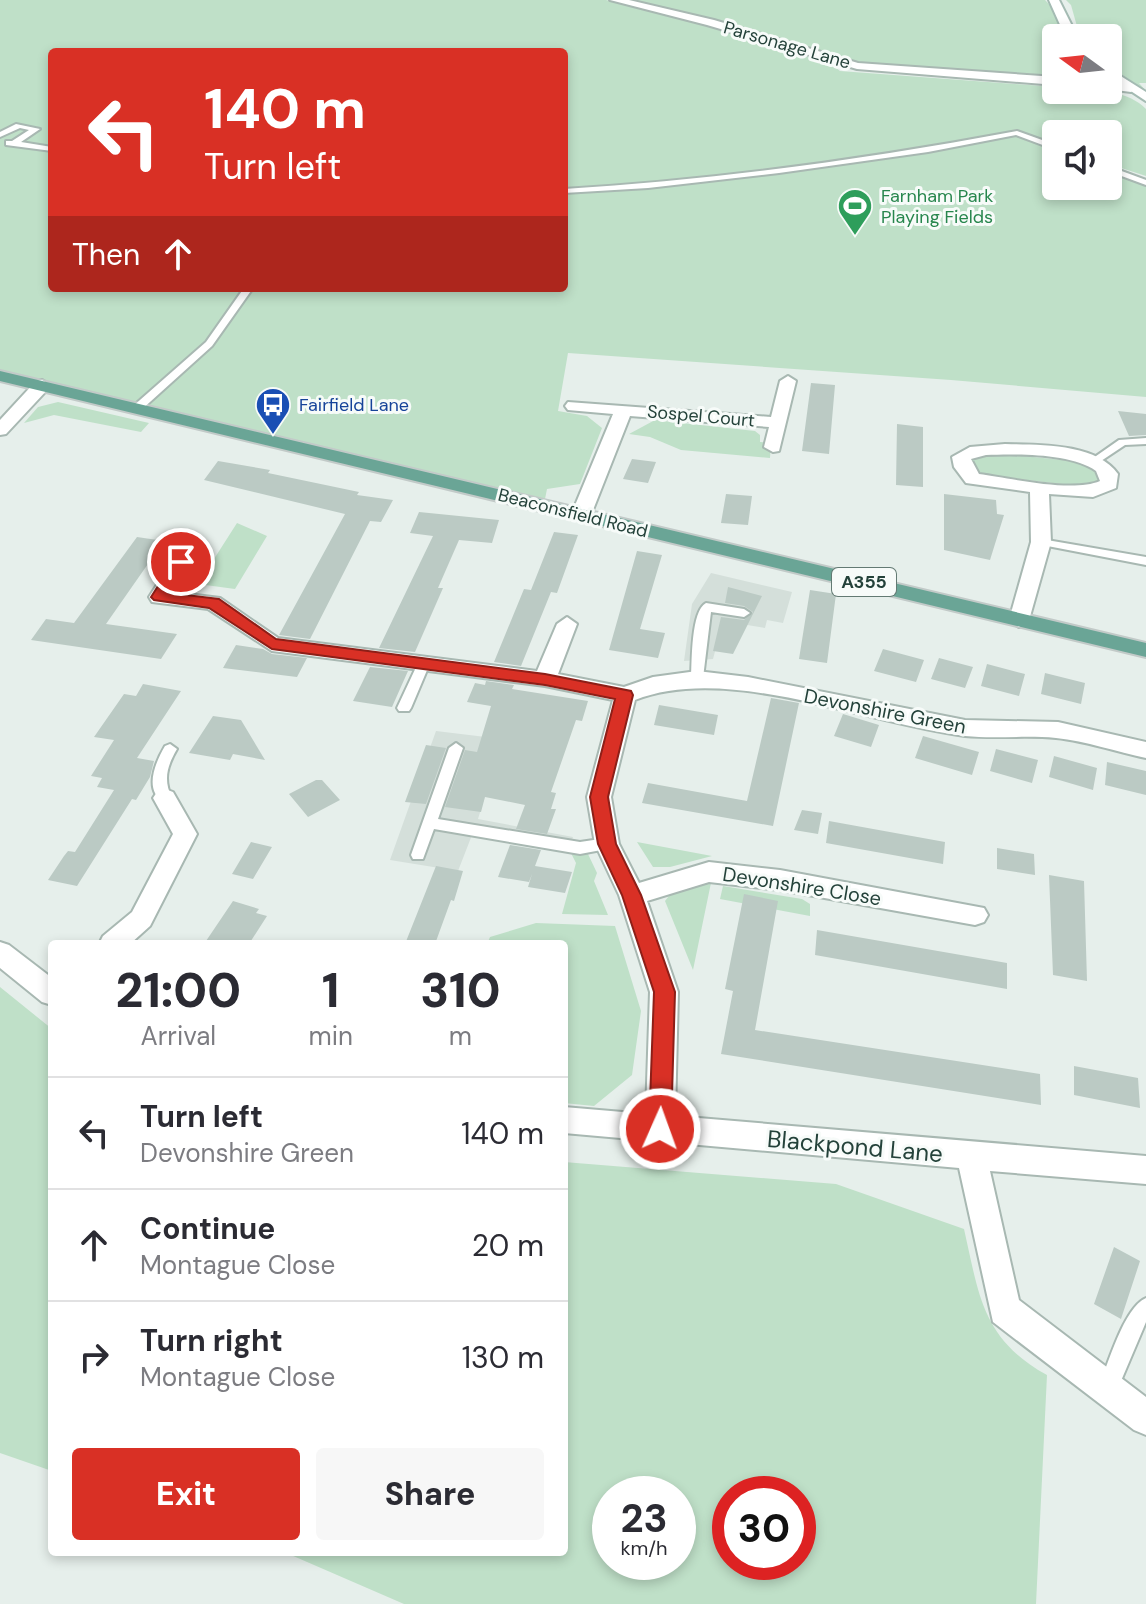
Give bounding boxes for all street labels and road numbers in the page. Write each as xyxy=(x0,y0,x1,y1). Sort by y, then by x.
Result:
street label: Parsonage Lane xyxy=(721,15,853,75)
street label: Sospel Court xyxy=(646,399,756,433)
street label: Beaconsfield Road xyxy=(496,483,650,543)
road number: A355 xyxy=(832,568,896,596)
street label: Devonshire Green xyxy=(802,683,968,739)
street label: Devonshire Close xyxy=(721,861,883,911)
street label: Blackpond Lane xyxy=(766,1123,944,1169)

